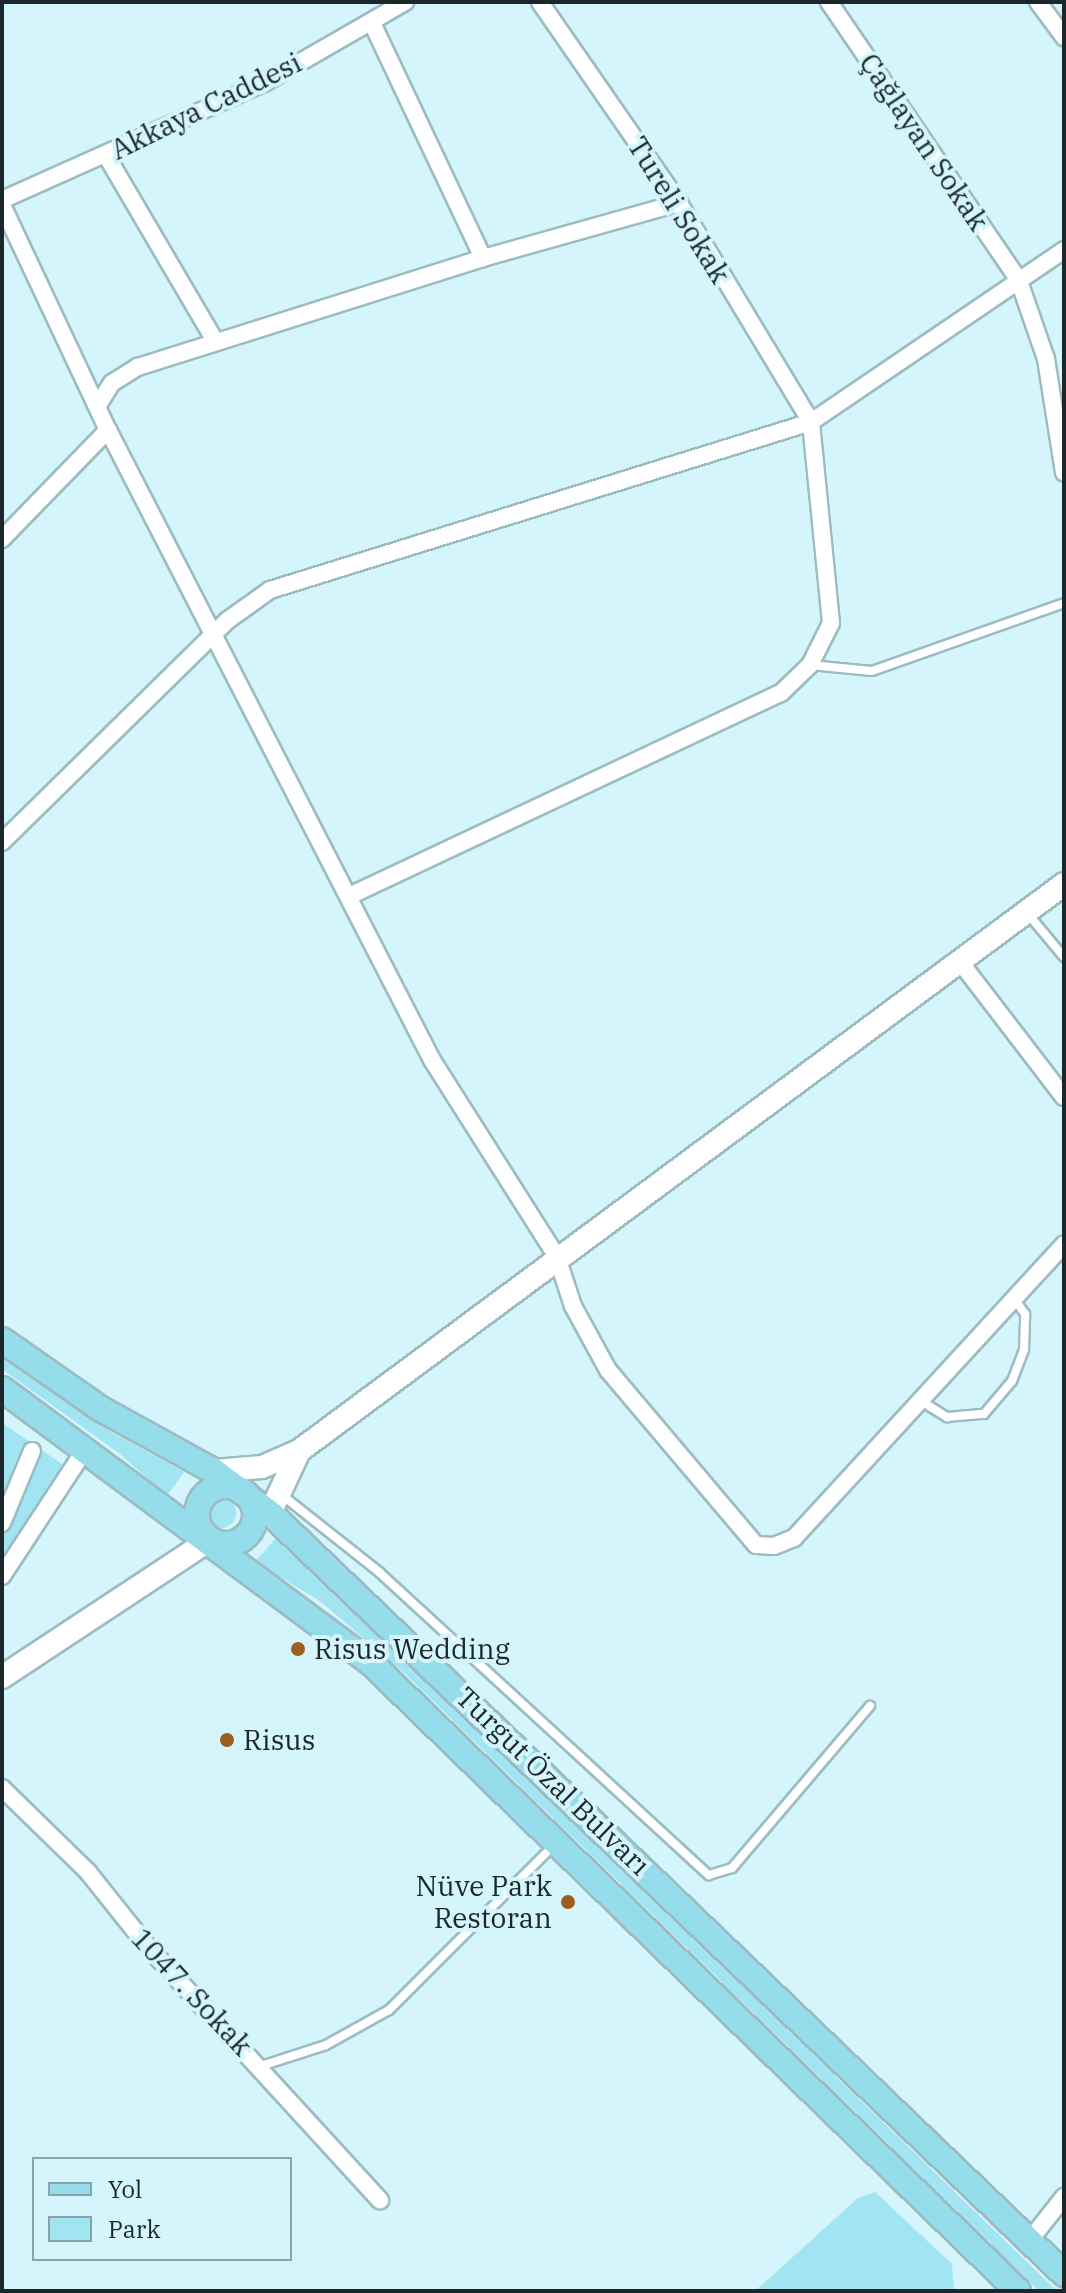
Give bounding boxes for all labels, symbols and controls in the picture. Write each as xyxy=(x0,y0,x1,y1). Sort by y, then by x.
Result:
street label: Akkaya Caddesi xyxy=(105,45,307,167)
street label: Çağlayan Sokak xyxy=(852,47,996,237)
street label: Tureli Sokak xyxy=(621,131,737,289)
place label: Risus Wedding xyxy=(314,1632,510,1666)
marker: Risus Wedding xyxy=(289,1640,307,1658)
street label: Turgut Özal Bulvarı xyxy=(449,1680,657,1882)
place label: Risus xyxy=(243,1723,315,1757)
marker: Risus xyxy=(218,1731,236,1749)
place label: Nüve Park Restoran xyxy=(416,1869,552,1935)
marker: Nüve Park Restoran xyxy=(559,1893,577,1911)
street label: 1047. Sokak xyxy=(125,1922,259,2062)
legend xyxy=(32,2157,292,2261)
text: Yol xyxy=(108,2173,142,2205)
text: Park xyxy=(108,2213,160,2245)

